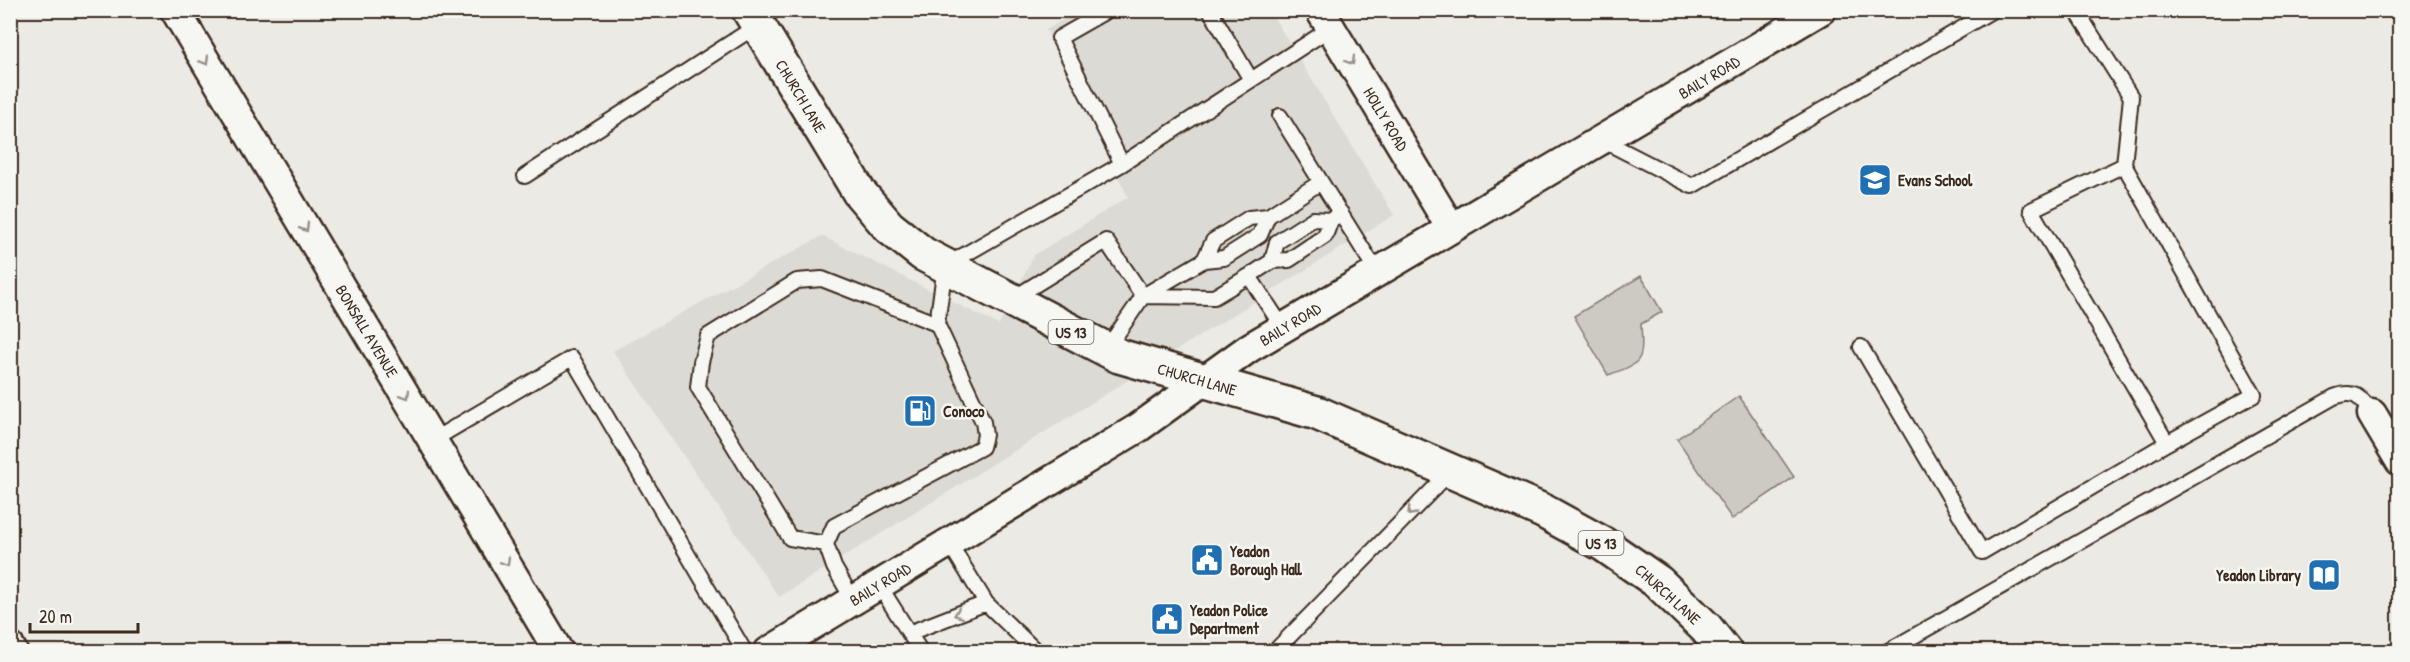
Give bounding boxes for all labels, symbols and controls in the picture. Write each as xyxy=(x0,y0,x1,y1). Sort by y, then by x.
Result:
street label: BAILY ROAD xyxy=(1674,50,1744,104)
one-way arrow xyxy=(198,55,210,65)
street label: CHURCH LANE xyxy=(771,55,831,137)
one-way arrow xyxy=(1343,55,1355,65)
street label: HOLLY ROAD xyxy=(1358,83,1414,155)
school or university icon: Evans School xyxy=(1857,162,1893,198)
place label: Evans School xyxy=(1898,169,1973,191)
one-way arrow xyxy=(298,222,310,232)
street label: BONSALL AVENUE xyxy=(331,281,403,381)
street label: BAILY ROAD xyxy=(1255,297,1325,351)
road number: US 13 xyxy=(1048,320,1094,344)
street label: CHURCH LANE xyxy=(1155,357,1239,401)
one-way arrow xyxy=(398,389,410,399)
fuel station icon: Conoco xyxy=(902,393,938,429)
place label: Conoco xyxy=(943,400,985,422)
one-way arrow xyxy=(1407,505,1418,516)
road number: US 13 xyxy=(1578,531,1624,555)
place label: Yeadon Borough Hall xyxy=(1230,540,1303,581)
public building icon: Yeadon Borough Hall xyxy=(1189,542,1225,578)
one-way arrow xyxy=(499,556,510,566)
street label: BAILY ROAD xyxy=(845,557,915,611)
library icon: Yeadon Library xyxy=(2306,557,2342,593)
street label: CHURCH LANE xyxy=(1630,559,1706,629)
place label: Yeadon Library xyxy=(2216,564,2301,587)
scale bar xyxy=(30,596,138,634)
place label: Yeadon Police Department xyxy=(1190,599,1269,640)
public building icon: Yeadon Police Department xyxy=(1149,601,1185,637)
text: 20 m xyxy=(39,604,72,629)
one-way arrow xyxy=(953,606,964,619)

